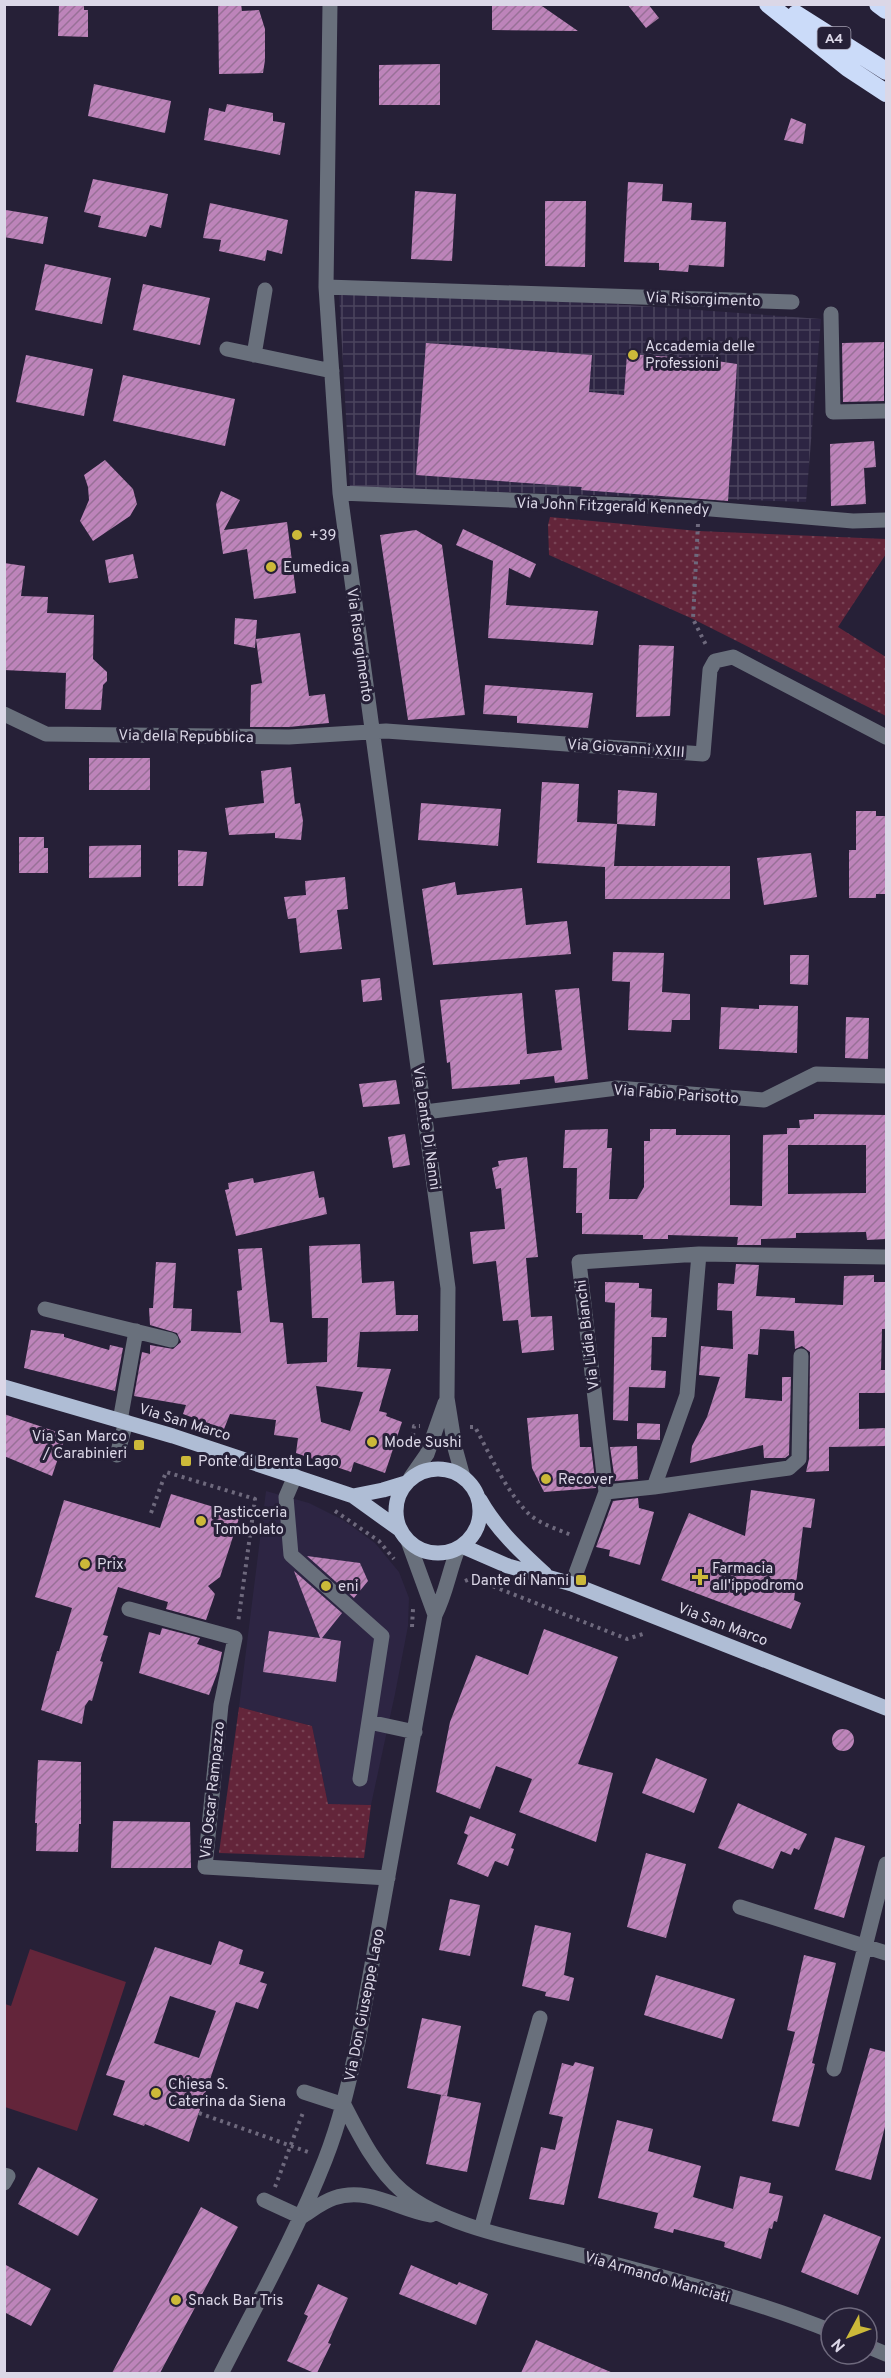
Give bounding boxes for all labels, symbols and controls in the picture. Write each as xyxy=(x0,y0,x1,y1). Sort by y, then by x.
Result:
road number: A4 xyxy=(818,27,850,49)
street label: Via Risorgimento xyxy=(645,289,761,312)
place label: Accademia delle Professioni xyxy=(645,338,755,374)
marker: Accademia delle Professioni xyxy=(626,348,640,362)
street label: Via John Fitzgerald Kennedy xyxy=(516,495,710,520)
place label: +39 xyxy=(309,527,336,546)
marker: +39 xyxy=(290,528,304,542)
place label: Eumedica xyxy=(283,559,349,578)
marker: Eumedica xyxy=(264,560,278,574)
street label: Via Risorgimento xyxy=(341,587,376,703)
street label: Via della Repubblica xyxy=(118,727,254,748)
street label: Via Giovanni XXIII xyxy=(566,736,685,763)
street label: Via Dante Di Nanni xyxy=(407,1065,444,1191)
street label: Via Fabio Parisotto xyxy=(613,1082,739,1109)
street label: Via Lidia Bianchi xyxy=(572,1279,605,1391)
street label: Via San Marco xyxy=(136,1400,233,1446)
place label: Via San Marco / Carabinieri xyxy=(32,1428,127,1464)
place label: Mode Sushi xyxy=(384,1434,461,1453)
marker: Mode Sushi xyxy=(365,1435,379,1449)
marker: Via San Marco / Carabinieri xyxy=(132,1438,146,1452)
place label: Ponte di Brenta Lago xyxy=(198,1453,339,1472)
marker: Ponte di Brenta Lago xyxy=(179,1454,193,1468)
place label: Recover xyxy=(558,1471,614,1490)
marker: Recover xyxy=(539,1472,553,1486)
place label: Pasticceria Tombolato xyxy=(213,1504,287,1540)
marker: Pasticceria Tombolato xyxy=(194,1514,208,1528)
place label: Prix xyxy=(97,1556,124,1575)
marker: Prix xyxy=(78,1557,92,1571)
place label: Farmacia all'ippodromo xyxy=(712,1560,804,1596)
marker: Farmacia all'ippodromo xyxy=(693,1570,707,1584)
place label: Dante di Nanni xyxy=(471,1572,569,1591)
marker: Dante di Nanni xyxy=(574,1573,588,1587)
place label: eni xyxy=(338,1578,358,1597)
marker: eni xyxy=(319,1579,333,1593)
street label: Via San Marco xyxy=(675,1599,770,1651)
street label: Via Oscar Rampazzo xyxy=(197,1721,230,1860)
street label: Via Don Giuseppe Lago xyxy=(341,1927,390,2083)
place label: Chiesa S. Caterina da Siena xyxy=(168,2076,286,2112)
marker: Chiesa S. Caterina da Siena xyxy=(149,2086,163,2100)
street label: Via Armando Maniciati xyxy=(582,2249,731,2308)
place label: Snack Bar Tris xyxy=(188,2292,283,2311)
marker: Snack Bar Tris xyxy=(169,2293,183,2307)
north arrow xyxy=(819,2306,879,2366)
text: N xyxy=(828,2334,851,2355)

